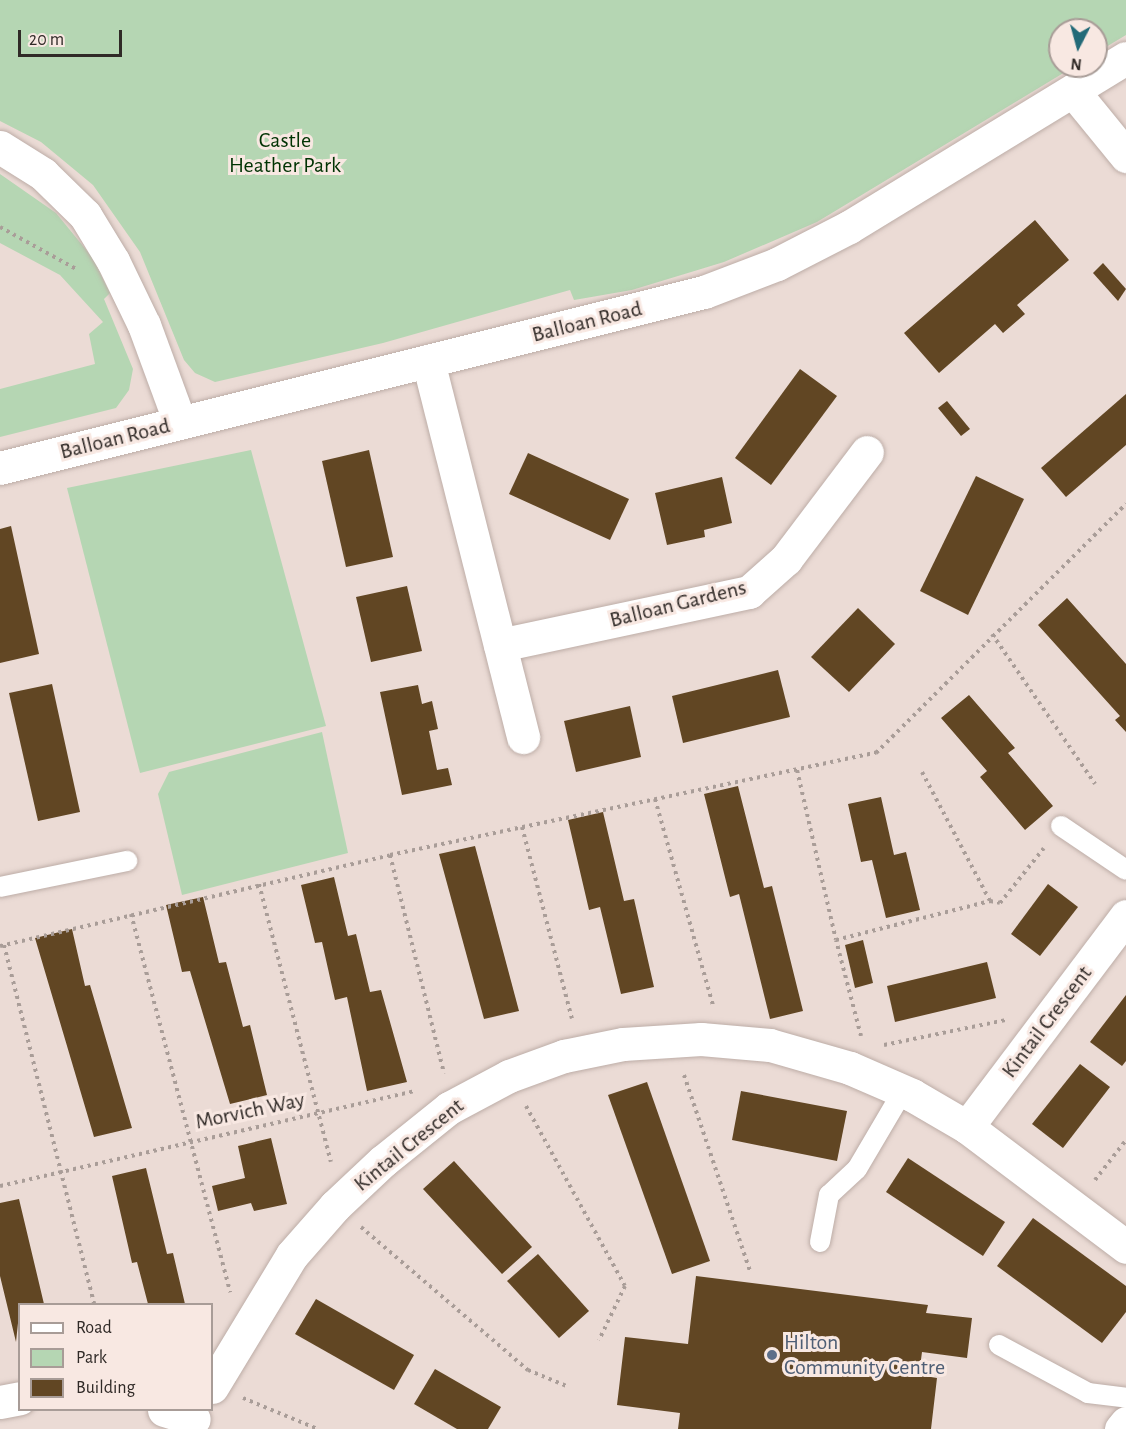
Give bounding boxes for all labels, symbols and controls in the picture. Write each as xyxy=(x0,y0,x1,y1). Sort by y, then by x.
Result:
scale bar xyxy=(21,18,124,56)
north arrow xyxy=(1048,18,1108,78)
text: 20 m xyxy=(29,31,64,49)
text: N xyxy=(1070,55,1083,72)
park label: Castle Heather Park xyxy=(229,127,341,178)
street label: Balloan Road xyxy=(529,296,645,348)
street label: Balloan Road xyxy=(57,413,173,465)
street label: Balloan Gardens xyxy=(607,574,749,634)
street label: Kintail Crescent xyxy=(996,961,1098,1083)
street label: Morvich Way xyxy=(193,1087,307,1135)
street label: Kintail Crescent xyxy=(349,1093,469,1197)
legend xyxy=(18,1303,213,1411)
text: Road xyxy=(76,1319,112,1337)
place label: Hilton Community Centre xyxy=(784,1329,945,1380)
marker: Hilton Community Centre xyxy=(765,1348,779,1362)
text: Park xyxy=(76,1349,107,1367)
text: Building xyxy=(76,1379,135,1397)

